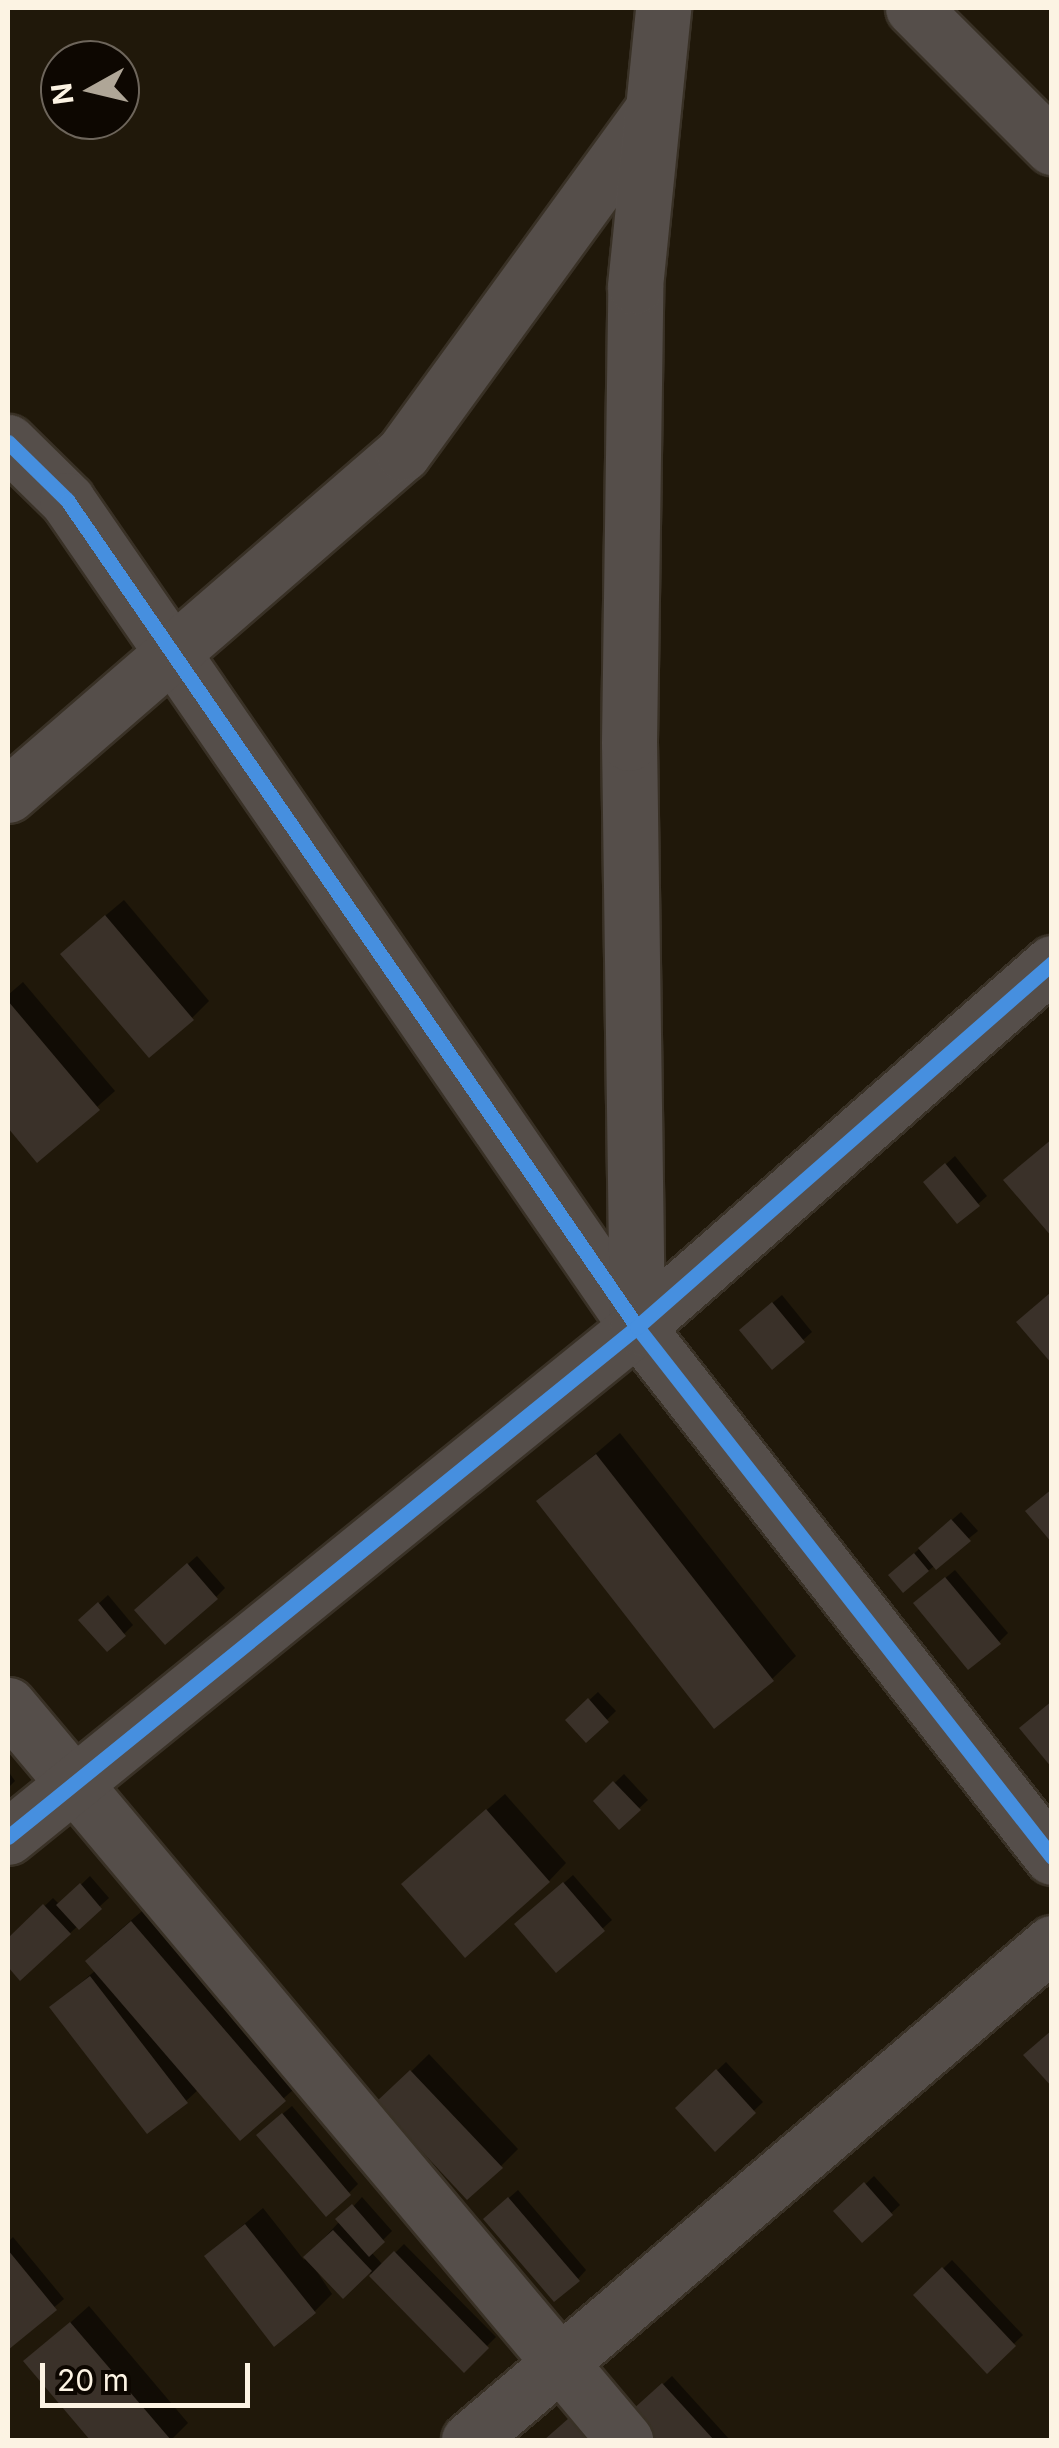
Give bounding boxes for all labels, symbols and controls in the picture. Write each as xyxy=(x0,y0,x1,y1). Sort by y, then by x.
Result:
north arrow xyxy=(40,40,140,140)
text: N xyxy=(44,81,81,107)
scale bar xyxy=(45,2343,255,2405)
text: 20 m xyxy=(57,2362,129,2398)

